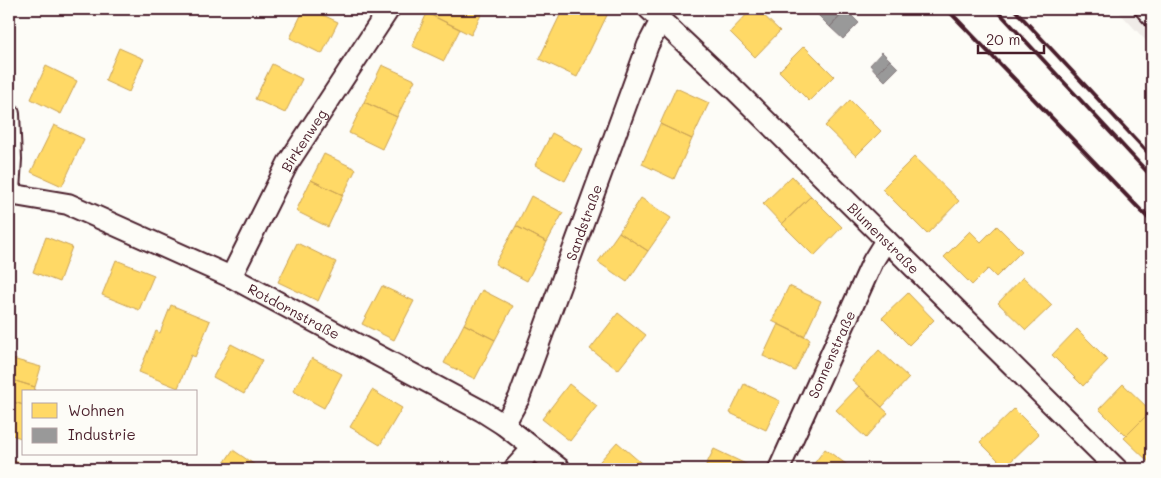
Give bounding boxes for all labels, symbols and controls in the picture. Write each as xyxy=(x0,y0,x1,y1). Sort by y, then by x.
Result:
scale bar xyxy=(978,22,1045,54)
text: 20 m xyxy=(986,29,1020,49)
street label: Birkenweg xyxy=(276,105,331,175)
street label: Sandstraße xyxy=(561,182,606,263)
street label: Blumenstraße xyxy=(844,198,924,278)
street label: Rotdornstraße xyxy=(245,278,343,343)
street label: Sonnenstraße xyxy=(803,307,859,401)
legend xyxy=(22,390,198,456)
text: Wohnen xyxy=(68,400,124,420)
text: Industrie xyxy=(68,424,136,444)

